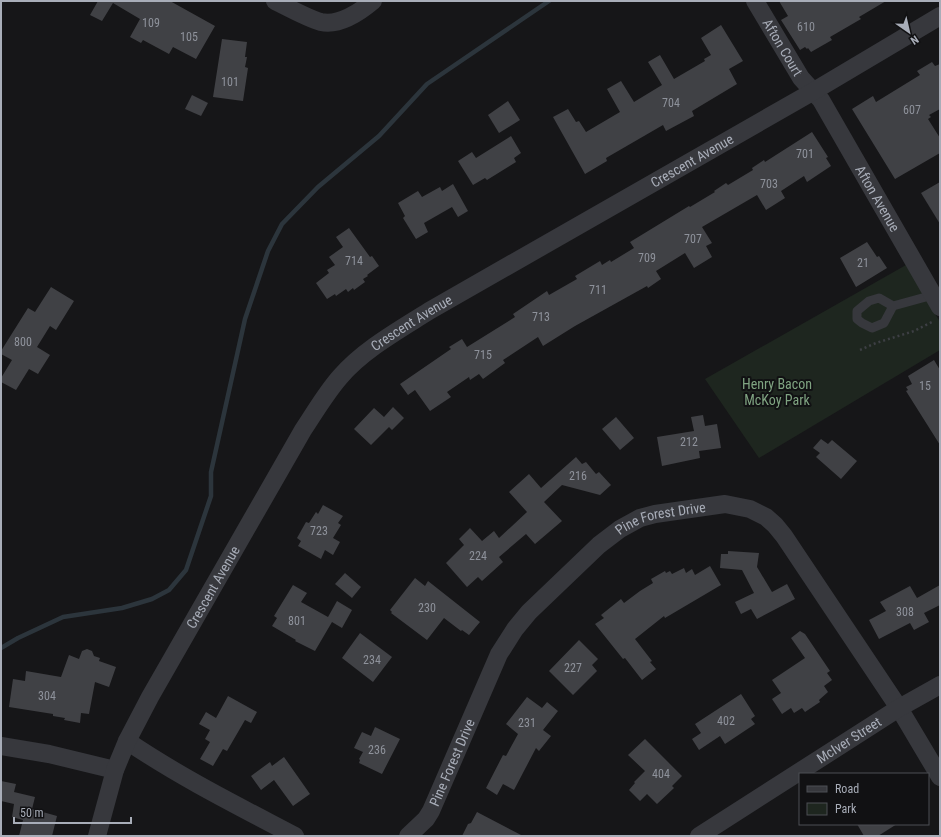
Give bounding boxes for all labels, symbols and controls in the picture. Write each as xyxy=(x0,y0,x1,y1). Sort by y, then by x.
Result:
north arrow xyxy=(889,12,929,52)
house number: 109 xyxy=(142,16,160,30)
street label: Afton Court xyxy=(759,16,806,79)
house number: 610 xyxy=(797,20,815,34)
house number: 105 xyxy=(180,30,198,44)
text: N xyxy=(908,33,921,47)
house number: 101 xyxy=(221,75,239,89)
house number: 704 xyxy=(662,96,680,110)
house number: 607 xyxy=(903,103,921,117)
street label: Crescent Avenue xyxy=(648,131,737,191)
house number: 701 xyxy=(796,147,814,161)
street label: Afton Avenue xyxy=(852,162,903,235)
house number: 703 xyxy=(760,177,778,191)
house number: 707 xyxy=(684,232,702,246)
house number: 709 xyxy=(638,251,656,265)
house number: 714 xyxy=(345,254,363,268)
house number: 21 xyxy=(857,256,869,270)
house number: 711 xyxy=(589,283,607,297)
street label: Crescent Avenue xyxy=(368,291,455,354)
house number: 713 xyxy=(532,310,550,324)
house number: 800 xyxy=(14,335,32,349)
house number: 715 xyxy=(474,348,492,362)
park label: Henry Bacon McKoy Park xyxy=(742,376,812,408)
house number: 15 xyxy=(919,379,931,393)
house number: 212 xyxy=(680,435,698,449)
house number: 216 xyxy=(569,469,587,483)
street label: Pine Forest Drive xyxy=(612,499,707,538)
house number: 723 xyxy=(310,524,328,538)
street label: Crescent Avenue xyxy=(183,543,243,631)
house number: 224 xyxy=(469,549,487,563)
house number: 230 xyxy=(418,601,436,615)
house number: 308 xyxy=(896,605,914,619)
house number: 801 xyxy=(288,614,306,628)
house number: 234 xyxy=(363,653,381,667)
house number: 227 xyxy=(564,661,582,675)
house number: 304 xyxy=(38,689,56,703)
house number: 402 xyxy=(717,714,735,728)
street label: McIver Street xyxy=(814,714,884,767)
street label: Pine Forest Drive xyxy=(426,716,478,809)
house number: 231 xyxy=(518,716,536,730)
house number: 236 xyxy=(368,743,386,757)
house number: 404 xyxy=(652,767,670,781)
legend xyxy=(799,773,929,825)
text: Road xyxy=(835,782,859,796)
scale bar xyxy=(14,799,131,825)
text: Park xyxy=(835,802,857,816)
text: 50 m xyxy=(20,806,44,820)

